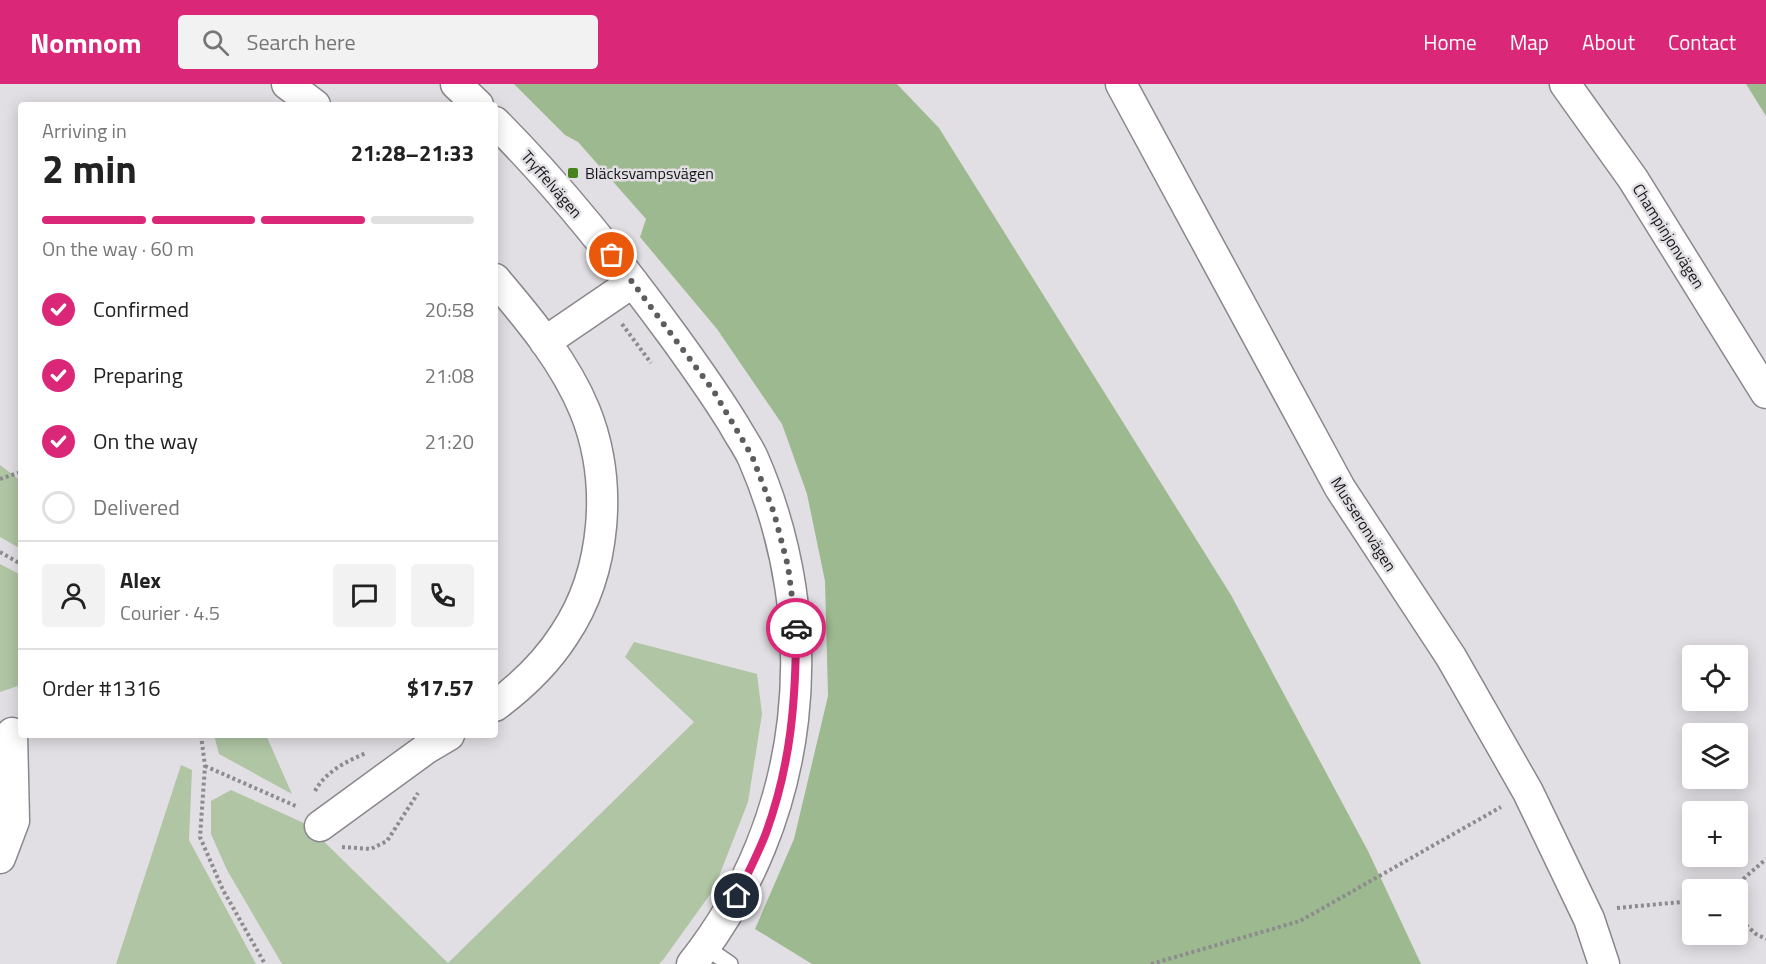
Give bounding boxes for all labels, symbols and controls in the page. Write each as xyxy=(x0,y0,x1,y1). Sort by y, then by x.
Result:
search box xyxy=(178,15,598,69)
text: Nomnom xyxy=(30,21,142,64)
text: Search here xyxy=(247,25,356,59)
icon: search xyxy=(199,26,232,59)
text: Home xyxy=(1423,26,1477,58)
text: Map xyxy=(1510,26,1549,58)
text: About xyxy=(1582,26,1635,58)
text: Contact xyxy=(1668,26,1736,58)
text: Arriving in xyxy=(42,115,127,146)
text: 21:28–21:33 xyxy=(351,136,474,170)
text: 2 min xyxy=(42,139,137,198)
street label: Tryffelvägen xyxy=(516,145,588,223)
place label: Bläcksvampsvägen xyxy=(585,161,714,185)
marker: Bläcksvampsvägen xyxy=(566,166,580,180)
street label: Champinjonvägen xyxy=(1627,179,1711,293)
pin xyxy=(586,229,637,280)
text: On the way · 60 m xyxy=(42,233,194,264)
icon: bag xyxy=(595,238,628,271)
text: Confirmed xyxy=(93,292,189,326)
icon: check xyxy=(42,293,75,326)
text: 20:58 xyxy=(425,294,474,325)
text: Preparing xyxy=(93,358,183,392)
icon: check xyxy=(42,359,75,392)
text: 21:08 xyxy=(425,360,474,391)
text: On the way xyxy=(93,424,198,458)
icon: check xyxy=(42,425,75,458)
text: 21:20 xyxy=(425,426,474,457)
street label: Musseronvägen xyxy=(1325,472,1403,576)
text: Delivered xyxy=(93,490,180,524)
text: Alex xyxy=(120,563,161,597)
button: person xyxy=(42,564,105,627)
button: chat xyxy=(333,564,396,627)
button: phone xyxy=(411,564,474,627)
text: Courier · 4.5 xyxy=(120,597,220,628)
courier xyxy=(766,598,826,658)
icon: car xyxy=(780,612,813,645)
map controls xyxy=(1682,645,1748,945)
button: locate xyxy=(1682,645,1748,711)
text: Order #1316 xyxy=(42,671,161,705)
text: $17.57 xyxy=(407,671,474,705)
button: layers xyxy=(1682,723,1748,789)
button: + xyxy=(1682,801,1748,867)
pin xyxy=(711,870,762,921)
icon: home xyxy=(720,879,753,912)
button: − xyxy=(1682,879,1748,945)

